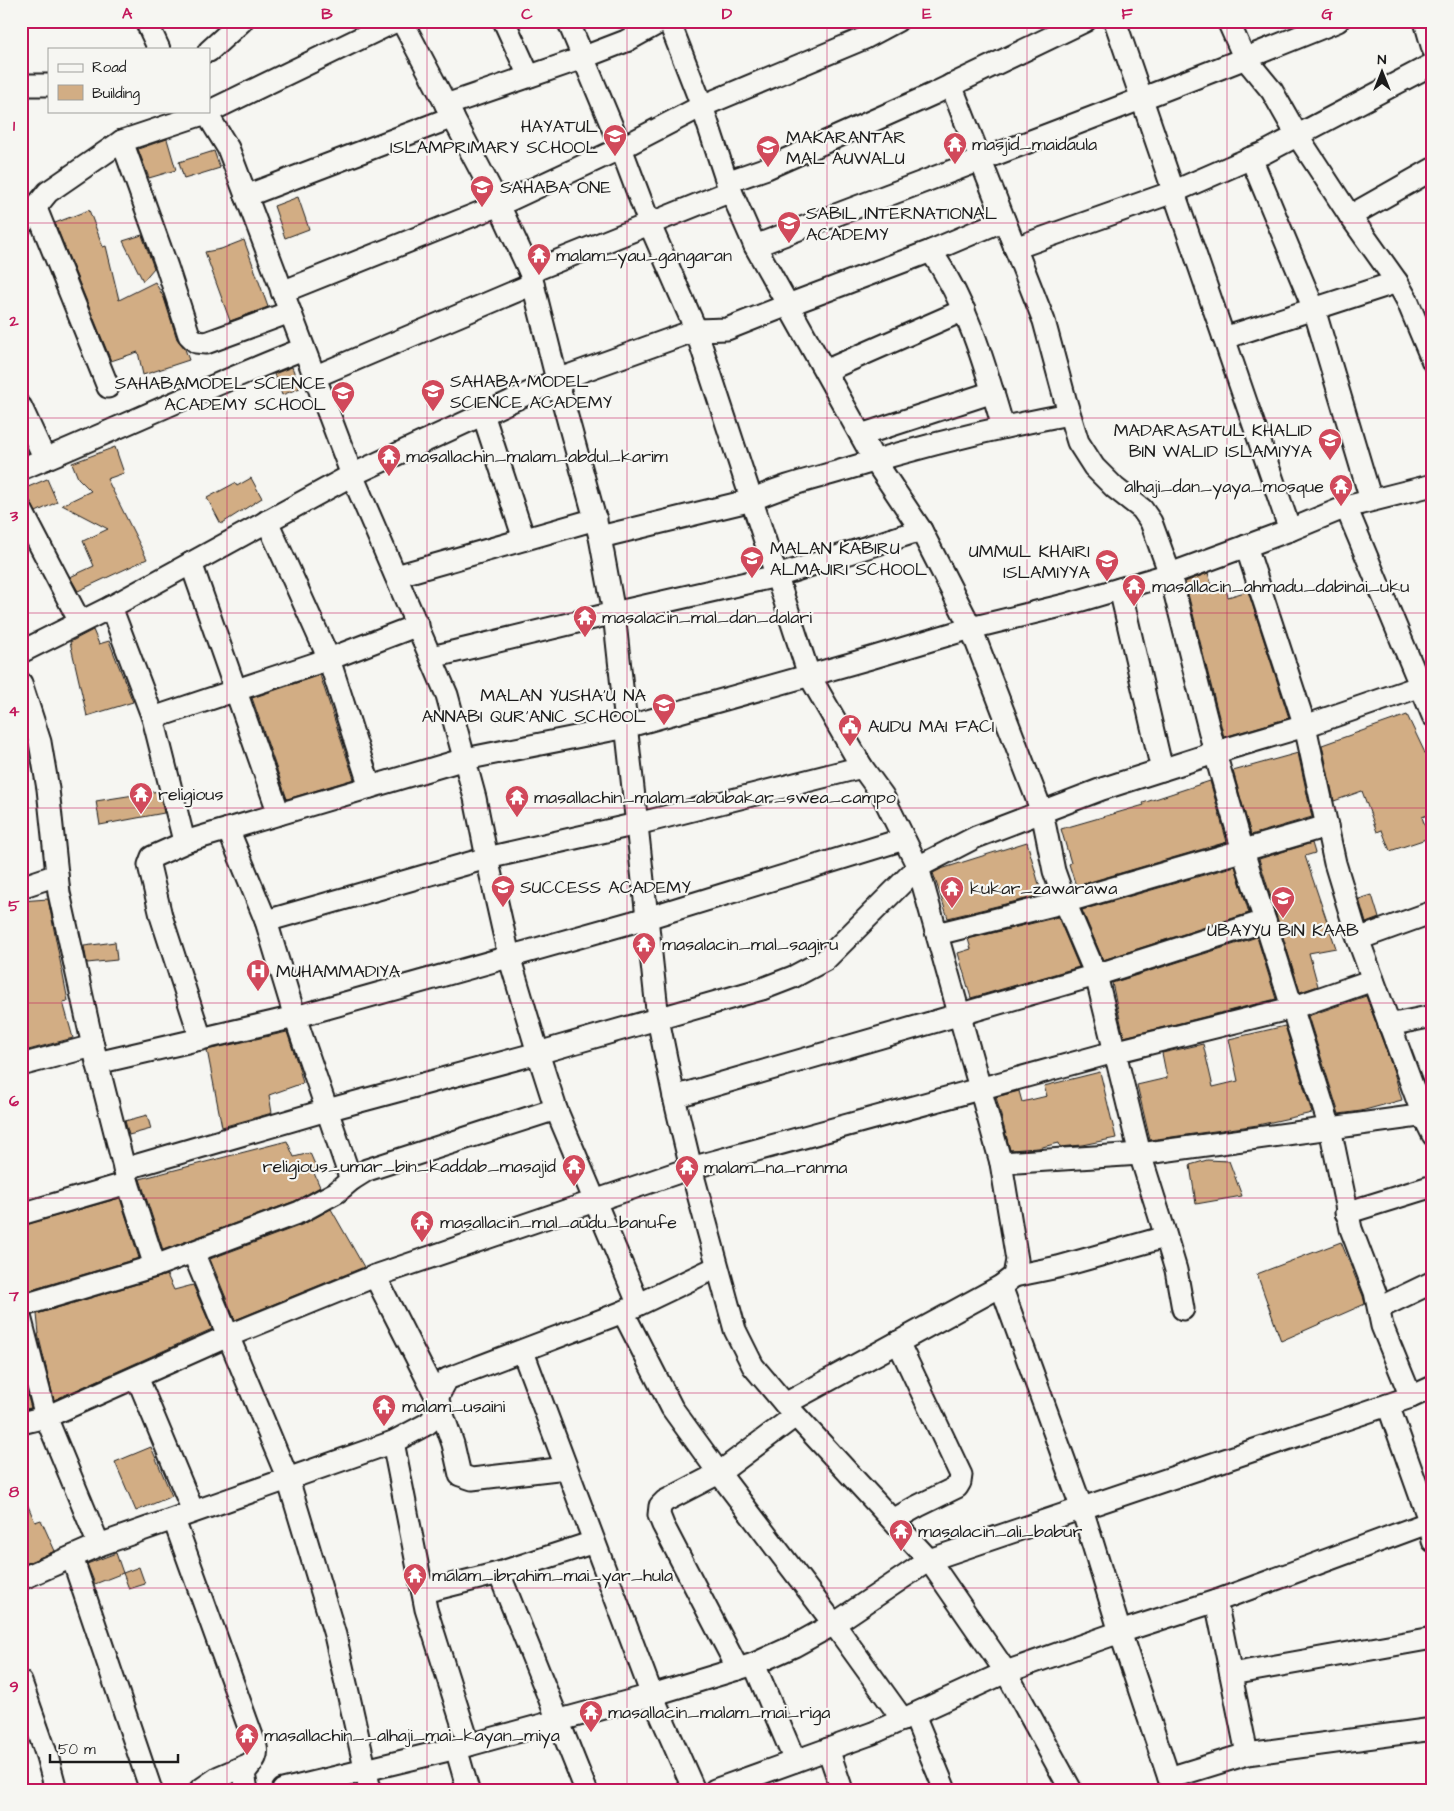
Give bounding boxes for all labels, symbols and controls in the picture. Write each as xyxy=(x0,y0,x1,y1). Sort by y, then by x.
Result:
text: A xyxy=(122,3,133,25)
text: B xyxy=(321,3,333,25)
text: C xyxy=(521,3,533,25)
text: D xyxy=(722,3,733,25)
text: E xyxy=(922,3,932,25)
text: F xyxy=(1121,3,1133,25)
text: G xyxy=(1321,3,1333,25)
legend xyxy=(48,48,210,112)
north arrow xyxy=(1356,48,1406,98)
text: N xyxy=(1378,50,1387,70)
text: Road xyxy=(92,57,127,78)
text: Building xyxy=(92,83,140,105)
place label: HAYATUL ISLAMPRIMARY SCHOOL xyxy=(390,114,599,160)
text: 1 xyxy=(13,115,16,137)
school or university icon: HAYATUL ISLAMPRIMARY SCHOOL xyxy=(602,123,628,157)
place label: MAKARANTAR MAL AUWALU xyxy=(786,125,906,171)
temple icon: masjid_maidaula xyxy=(942,131,968,165)
place label: masjid_maidaula xyxy=(972,132,1097,157)
school or university icon: MAKARANTAR MAL AUWALU xyxy=(755,134,781,168)
school or university icon: SAHABA ONE xyxy=(469,174,495,208)
place label: SAHABA ONE xyxy=(500,175,611,200)
place label: SABIL INTERNATIONAL ACADEMY xyxy=(806,201,998,247)
school or university icon: SABIL INTERNATIONAL ACADEMY xyxy=(776,210,802,244)
temple icon: malam_yau_gangaran xyxy=(526,242,552,276)
place label: malam_yau_gangaran xyxy=(556,243,732,269)
text: 2 xyxy=(8,310,19,332)
place label: SAHABA MODEL SCIENCE ACADEMY xyxy=(450,369,613,415)
place label: SAHABAMODEL SCIENCE ACADEMY SCHOOL xyxy=(115,371,327,417)
school or university icon: SAHABA MODEL SCIENCE ACADEMY xyxy=(420,378,446,412)
school or university icon: SAHABAMODEL SCIENCE ACADEMY SCHOOL xyxy=(330,380,356,414)
place label: MADARASATUL KHALID BIN WALID ISLAMIYYA xyxy=(1114,418,1312,464)
school or university icon: MADARASATUL KHALID BIN WALID ISLAMIYYA xyxy=(1317,427,1343,461)
temple icon: masallachin_malam_abdul_karim xyxy=(376,443,402,477)
place label: masallachin_malam_abdul_karim xyxy=(406,444,668,469)
temple icon: alhaji_dan_yaya_mosque xyxy=(1328,473,1354,507)
place label: alhaji_dan_yaya_mosque xyxy=(1124,474,1324,500)
text: 3 xyxy=(9,505,19,527)
place label: MALAN KABIRU ALMAJIRI SCHOOL xyxy=(770,536,928,582)
place label: UMMUL KHAIRI ISLAMIYYA xyxy=(969,539,1090,585)
school or university icon: MALAN KABIRU ALMAJIRI SCHOOL xyxy=(739,545,765,579)
school or university icon: UMMUL KHAIRI ISLAMIYYA xyxy=(1094,548,1120,582)
temple icon: masallacin_ahmadu_dabinai_uku xyxy=(1121,573,1147,607)
place label: masallacin_ahmadu_dabinai_uku xyxy=(1152,574,1409,599)
temple icon: masalacin_mal_dan_dalari xyxy=(572,604,598,638)
place label: masalacin_mal_dan_dalari xyxy=(602,605,812,630)
place label: MALAN YUSHA'U NA ANNABI QUR'ANIC SCHOOL xyxy=(422,683,647,729)
school or university icon: MALAN YUSHA'U NA ANNABI QUR'ANIC SCHOOL xyxy=(651,692,677,726)
text: 4 xyxy=(9,700,20,722)
public building icon: AUDU MAI FACI xyxy=(837,713,863,747)
place label: AUDU MAI FACI xyxy=(868,714,994,739)
temple icon: religious xyxy=(128,781,154,815)
place label: religious xyxy=(158,782,224,808)
temple icon: masallachin_malam_abubakar_swea_campo xyxy=(504,784,530,818)
place label: masallachin_malam_abubakar_swea_campo xyxy=(534,785,896,810)
school or university icon: SUCCESS ACADEMY xyxy=(490,874,516,908)
place label: SUCCESS ACADEMY xyxy=(520,875,691,900)
temple icon: kukar_zawarawa xyxy=(939,875,965,909)
place label: kukar_zawarawa xyxy=(970,876,1117,901)
school or university icon: UBAYYU BIN KAAB xyxy=(1270,885,1296,919)
text: 5 xyxy=(8,895,20,917)
place label: UBAYYU BIN KAAB xyxy=(1207,918,1359,943)
temple icon: masalacin_mal_sagiru xyxy=(631,931,657,965)
place label: masalacin_mal_sagiru xyxy=(662,932,838,958)
hospital icon: MUHAMMADIYA xyxy=(245,958,271,992)
place label: MUHAMMADIYA xyxy=(276,959,401,984)
text: 6 xyxy=(9,1090,19,1112)
temple icon: religious_umar_bin_kaddab_masajid xyxy=(561,1153,587,1187)
place label: religious_umar_bin_kaddab_masajid xyxy=(263,1154,556,1180)
temple icon: malam_na_ranma xyxy=(674,1154,700,1188)
place label: malam_na_ranma xyxy=(704,1155,847,1180)
temple icon: masallacin_mal_audu_banufe xyxy=(409,1209,435,1243)
place label: masallacin_mal_audu_banufe xyxy=(440,1210,677,1235)
text: 7 xyxy=(8,1285,19,1307)
temple icon: malam_usaini xyxy=(371,1393,397,1427)
place label: malam_usaini xyxy=(402,1394,506,1419)
text: 8 xyxy=(9,1481,20,1503)
temple icon: masalacin_ali_babur xyxy=(888,1518,914,1552)
place label: masalacin_ali_babur xyxy=(918,1519,1082,1544)
temple icon: malam_ibrahim_mai_yar_hula xyxy=(402,1562,428,1596)
place label: malam_ibrahim_mai_yar_hula xyxy=(432,1563,673,1589)
text: 9 xyxy=(9,1676,19,1698)
temple icon: masallacin_malam_mai_riga xyxy=(578,1699,604,1733)
place label: masallacin_malam_mai_riga xyxy=(608,1700,831,1726)
temple icon: masallachin__alhaji_mai_kayan_miya xyxy=(234,1722,260,1756)
place label: masallachin__alhaji_mai_kayan_miya xyxy=(264,1723,560,1749)
scale bar xyxy=(50,1731,178,1763)
text: 50 m xyxy=(58,1739,96,1760)

